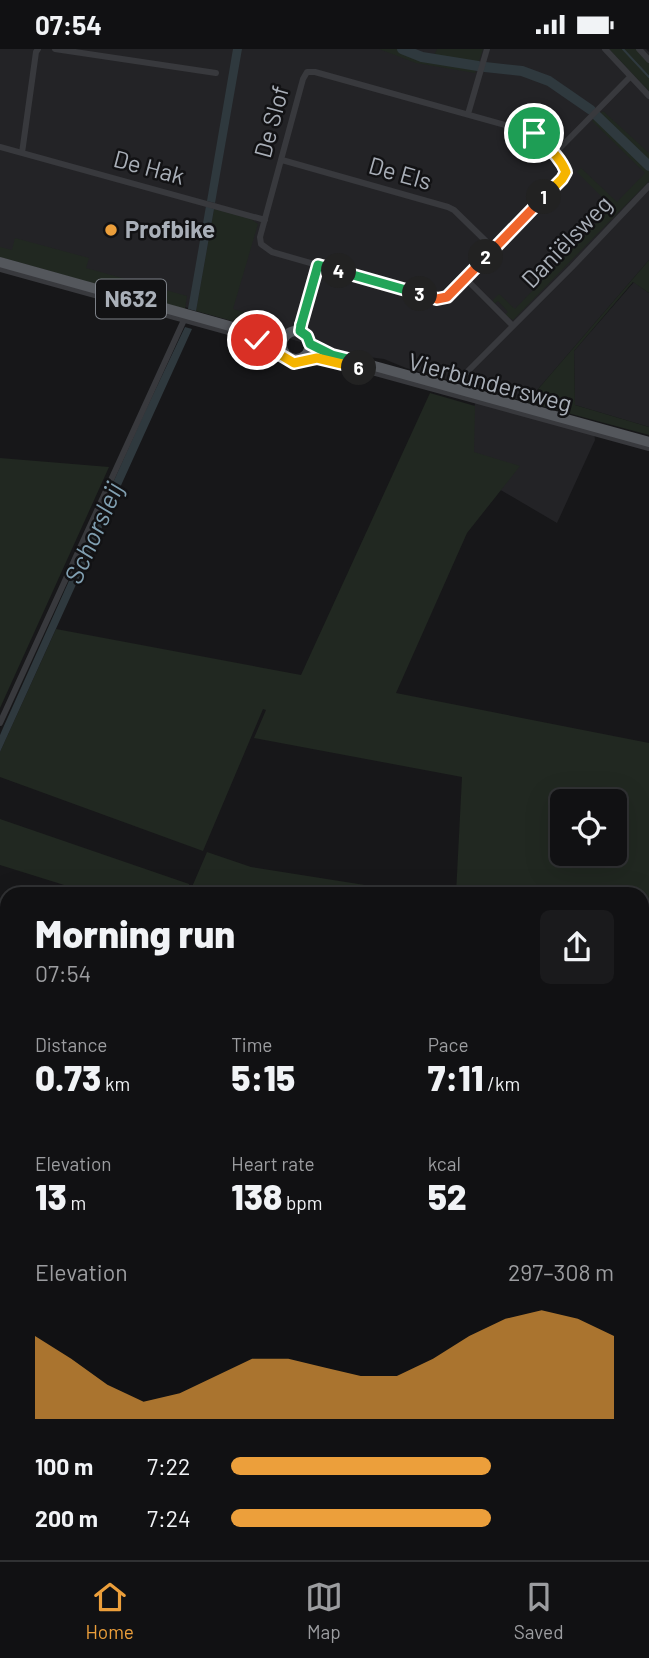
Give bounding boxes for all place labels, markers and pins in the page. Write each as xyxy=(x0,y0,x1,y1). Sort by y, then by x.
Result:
pin xyxy=(504,103,564,163)
pin: 1 xyxy=(526,179,562,215)
place label: Profbike xyxy=(125,214,215,243)
marker: Profbike xyxy=(103,222,119,238)
pin: 2 xyxy=(468,239,504,275)
pin: 4 xyxy=(322,253,356,289)
pin: 3 xyxy=(402,277,438,311)
pin xyxy=(227,310,287,370)
pin: 6 xyxy=(342,351,376,385)

